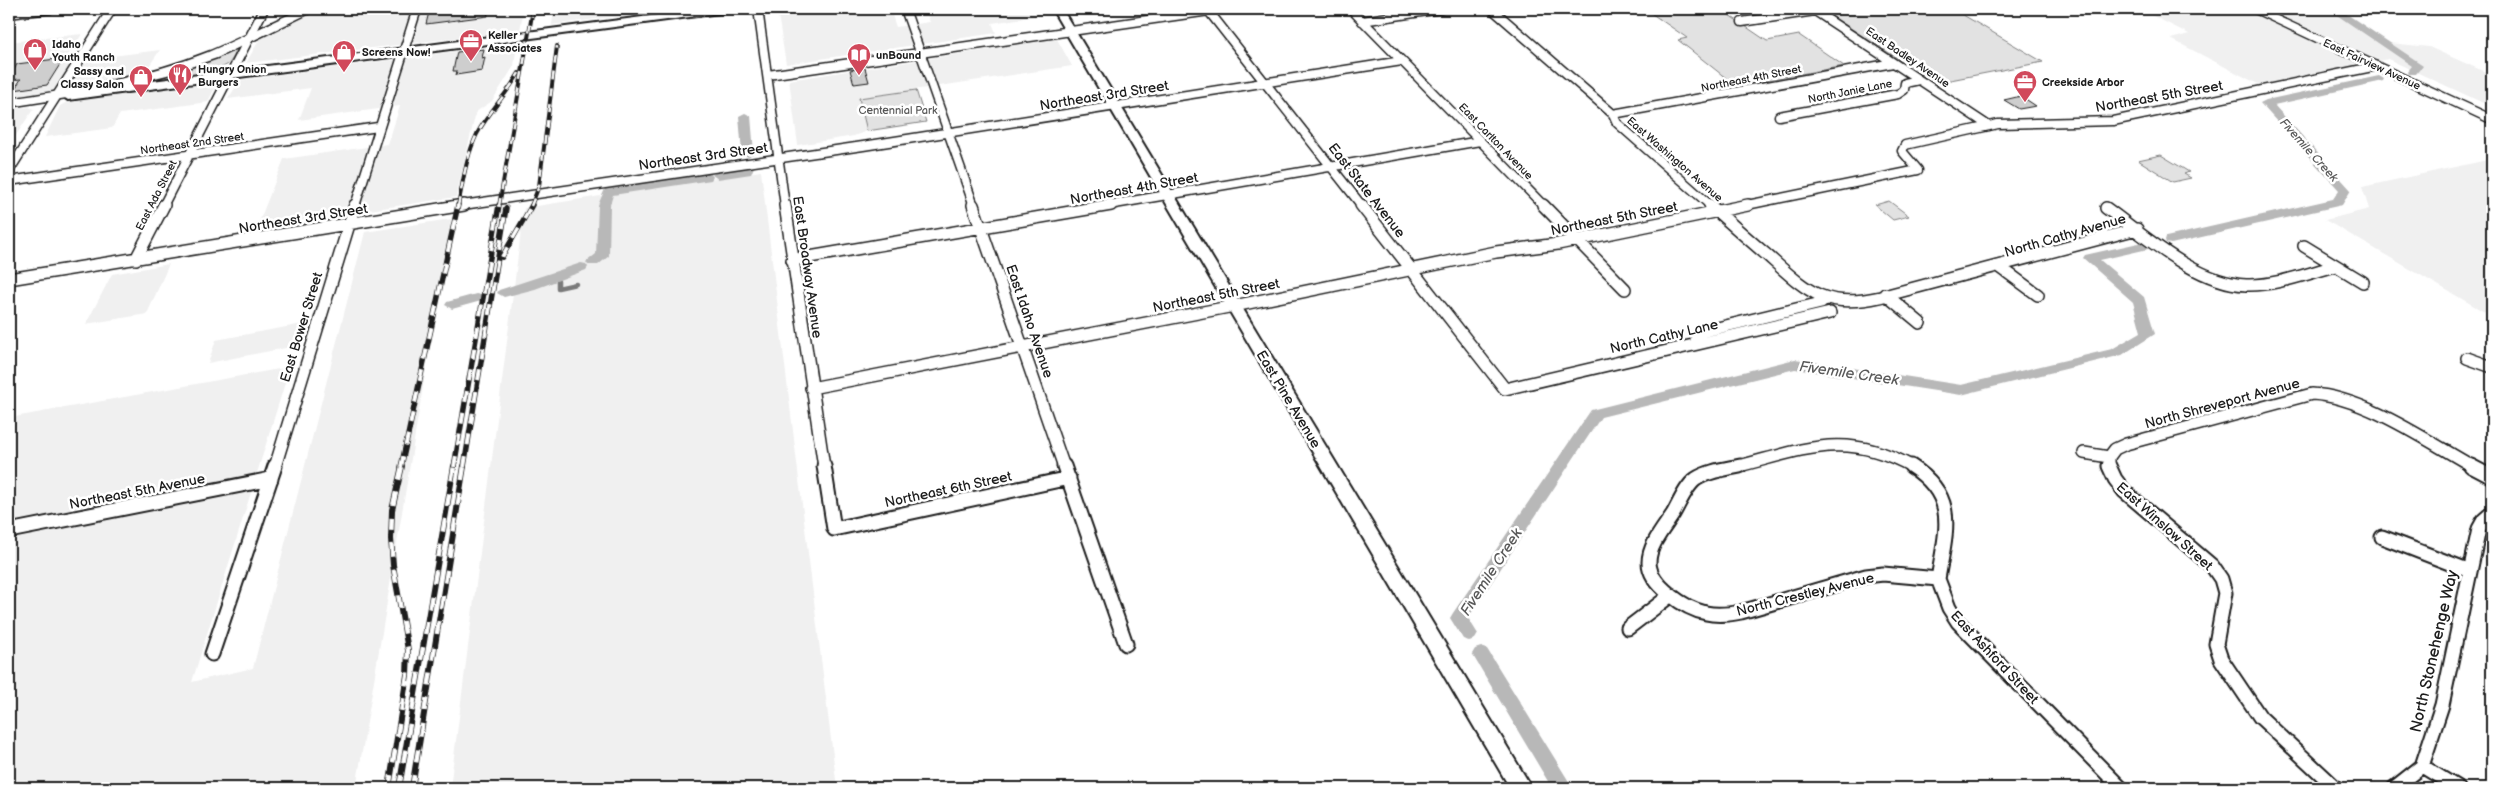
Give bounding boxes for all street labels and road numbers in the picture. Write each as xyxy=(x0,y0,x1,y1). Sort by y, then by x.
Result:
street label: East Badley Avenue xyxy=(1863,25,1952,91)
street label: East Fairview Avenue xyxy=(2321,36,2423,93)
street label: Northeast 4th Street xyxy=(1700,62,1803,95)
street label: Northeast 3rd Street xyxy=(1038,77,1170,114)
street label: North Janie Lane xyxy=(1807,77,1894,106)
street label: Northeast 5th Street xyxy=(2094,77,2225,116)
street label: East Carlton Avenue xyxy=(1456,100,1536,183)
street label: East Washington Avenue xyxy=(1624,114,1726,205)
street label: Northeast 2nd Street xyxy=(139,130,245,157)
street label: Northeast 3rd Street xyxy=(637,139,769,174)
street label: East State Avenue xyxy=(1324,140,1409,241)
street label: East Ada Street xyxy=(133,157,180,233)
street label: Northeast 4th Street xyxy=(1069,169,1200,208)
street label: East Broadway Avenue xyxy=(789,195,826,339)
street label: Northeast 5th Street xyxy=(1549,198,1680,239)
street label: Northeast 3rd Street xyxy=(237,200,369,237)
street label: North Cathy Avenue xyxy=(2002,210,2128,261)
street label: East Idaho Avenue xyxy=(1002,262,1057,380)
street label: East Bower Street xyxy=(277,269,327,384)
street label: Northeast 5th Street xyxy=(1151,275,1282,316)
street label: North Cathy Lane xyxy=(1608,316,1720,357)
street label: East Pine Avenue xyxy=(1253,347,1324,451)
street label: North Shreveport Avenue xyxy=(2143,375,2301,432)
street label: Northeast 6th Street xyxy=(883,468,1014,511)
street label: Northeast 5th Avenue xyxy=(68,470,206,513)
street label: East Winslow Street xyxy=(2113,479,2217,575)
street label: North Stonehenge Way xyxy=(2406,567,2463,734)
street label: North Crestley Avenue xyxy=(1735,569,1876,620)
street label: East Ashford Street xyxy=(1947,607,2043,708)

